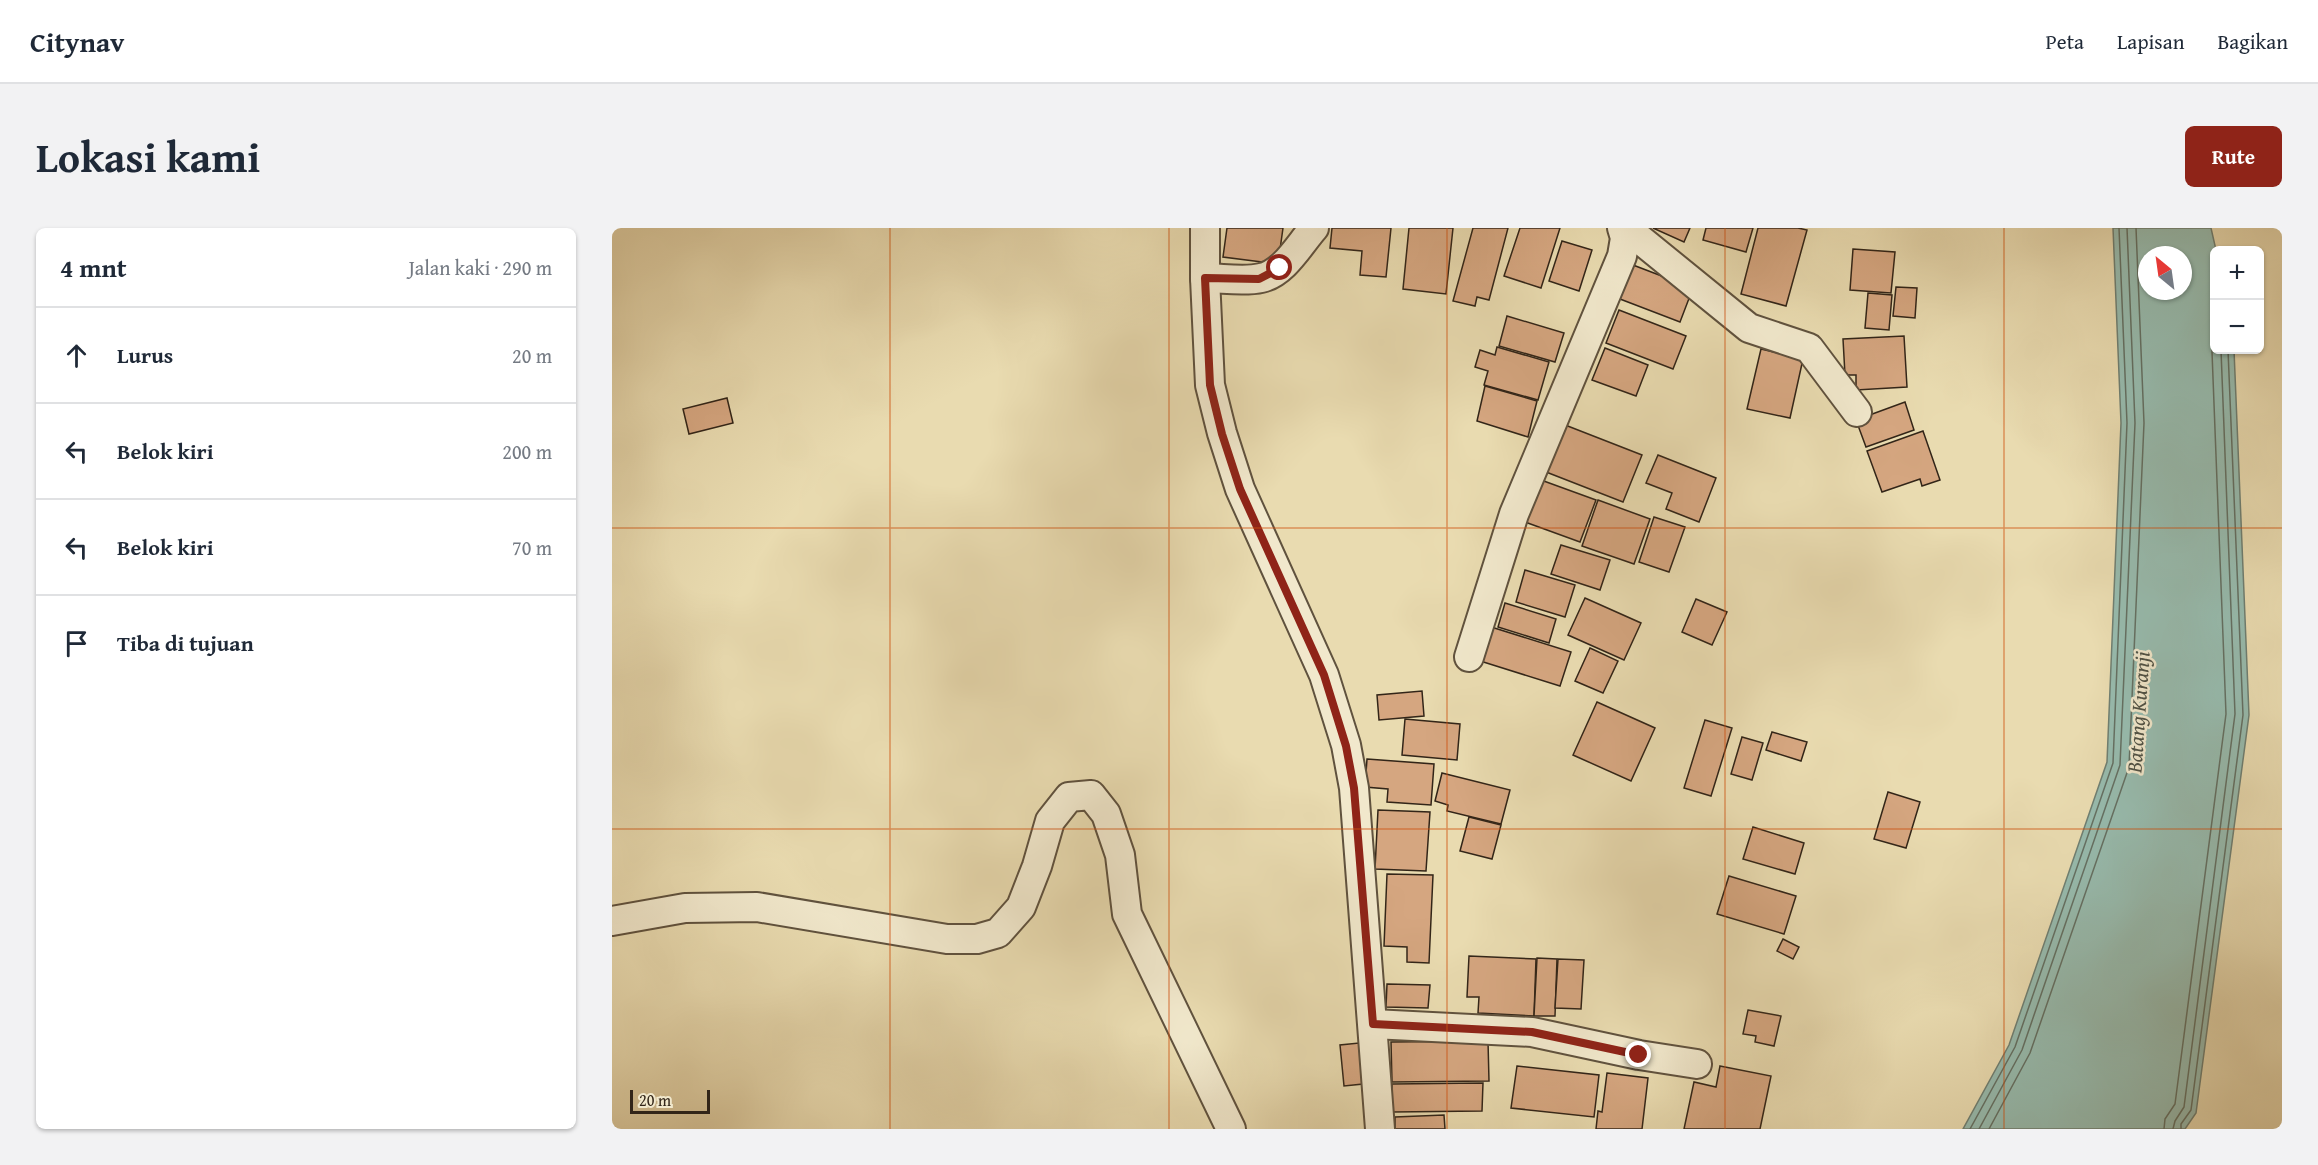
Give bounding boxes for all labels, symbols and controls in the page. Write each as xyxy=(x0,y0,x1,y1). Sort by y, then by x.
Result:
text: Citynav xyxy=(30,21,124,62)
text: Peta xyxy=(2046,26,2084,57)
text: Lapisan xyxy=(2117,26,2184,57)
text: Bagikan xyxy=(2217,26,2288,57)
text: Lokasi kami xyxy=(36,126,260,187)
button: Rute xyxy=(2185,126,2282,187)
north arrow xyxy=(2138,246,2192,300)
map controls xyxy=(2210,246,2264,354)
button: + xyxy=(2210,246,2264,300)
text: 4 mnt xyxy=(60,248,127,287)
text: Jalan kaki · 290 m xyxy=(408,253,552,282)
route start xyxy=(1266,254,1292,280)
button: − xyxy=(2210,300,2264,354)
icon: ahead xyxy=(60,339,93,372)
text: Lurus xyxy=(117,339,173,371)
text: 20 m xyxy=(512,341,552,370)
icon: left xyxy=(60,435,93,468)
text: Belok kiri xyxy=(117,435,214,467)
text: 200 m xyxy=(502,437,552,466)
icon: left xyxy=(60,531,93,564)
text: Belok kiri xyxy=(117,531,214,563)
text: 70 m xyxy=(512,533,552,562)
icon: arrive xyxy=(60,627,93,660)
text: Tiba di tujuan xyxy=(117,627,254,659)
water label: Batang Kuranji xyxy=(2118,650,2158,775)
route end xyxy=(1625,1041,1651,1067)
scale bar xyxy=(630,1087,710,1114)
text: 20 m xyxy=(639,1088,671,1112)

